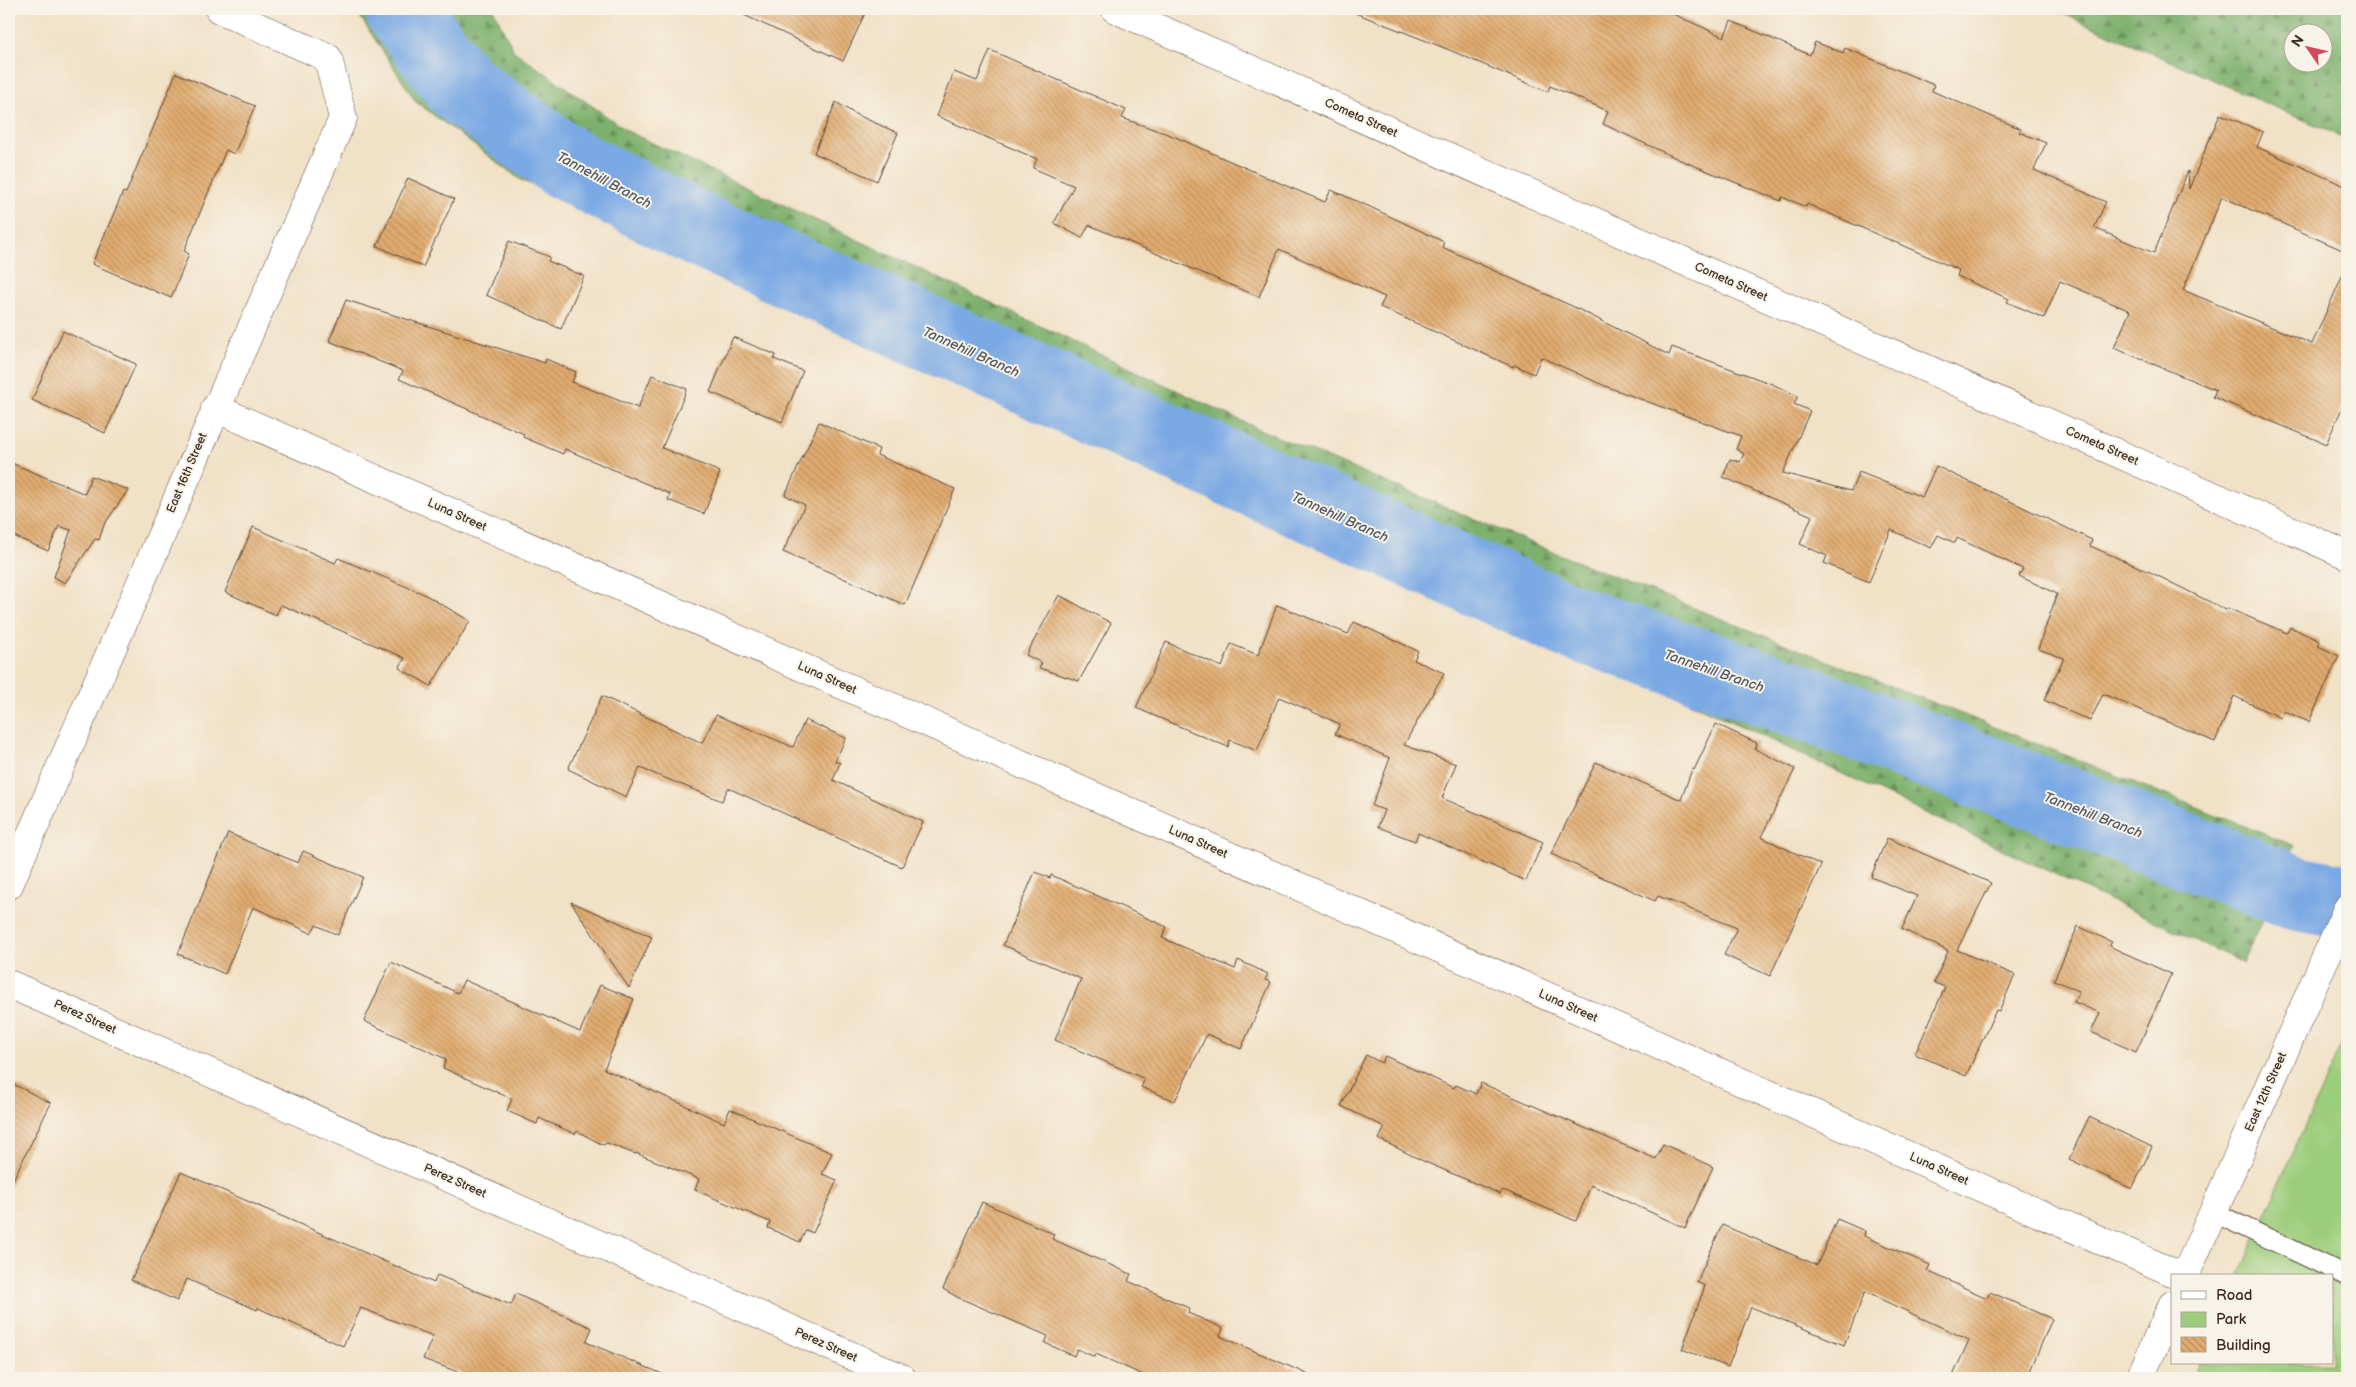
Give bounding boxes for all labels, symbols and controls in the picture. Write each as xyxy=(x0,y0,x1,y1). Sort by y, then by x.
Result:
north arrow xyxy=(2284,22,2334,72)
text: N xyxy=(2288,32,2308,50)
street label: Cometa Street xyxy=(1322,95,1400,141)
water label: Tannehill Branch xyxy=(554,148,654,212)
street label: Cometa Street xyxy=(1692,259,1770,305)
water label: Tannehill Branch xyxy=(920,323,1022,381)
street label: Cometa Street xyxy=(2063,423,2141,469)
street label: East 16th Street xyxy=(163,430,211,515)
water label: Tannehill Branch xyxy=(1289,488,1391,546)
street label: Luna Street xyxy=(425,495,489,535)
water label: Tannehill Branch xyxy=(1662,646,1766,696)
street label: Luna Street xyxy=(795,658,859,698)
water label: Tannehill Branch xyxy=(2041,788,2145,842)
street label: Luna Street xyxy=(1166,822,1230,862)
street label: Luna Street xyxy=(1536,986,1600,1026)
street label: Perez Street xyxy=(51,997,119,1038)
street label: East 12th Street xyxy=(2242,1050,2290,1134)
street label: Luna Street xyxy=(1907,1149,1971,1189)
street label: Perez Street xyxy=(421,1161,489,1202)
legend xyxy=(2171,1274,2334,1364)
text: Road xyxy=(2216,1286,2252,1305)
text: Park xyxy=(2216,1310,2247,1329)
street label: Perez Street xyxy=(792,1325,860,1366)
text: Building xyxy=(2216,1336,2271,1355)

